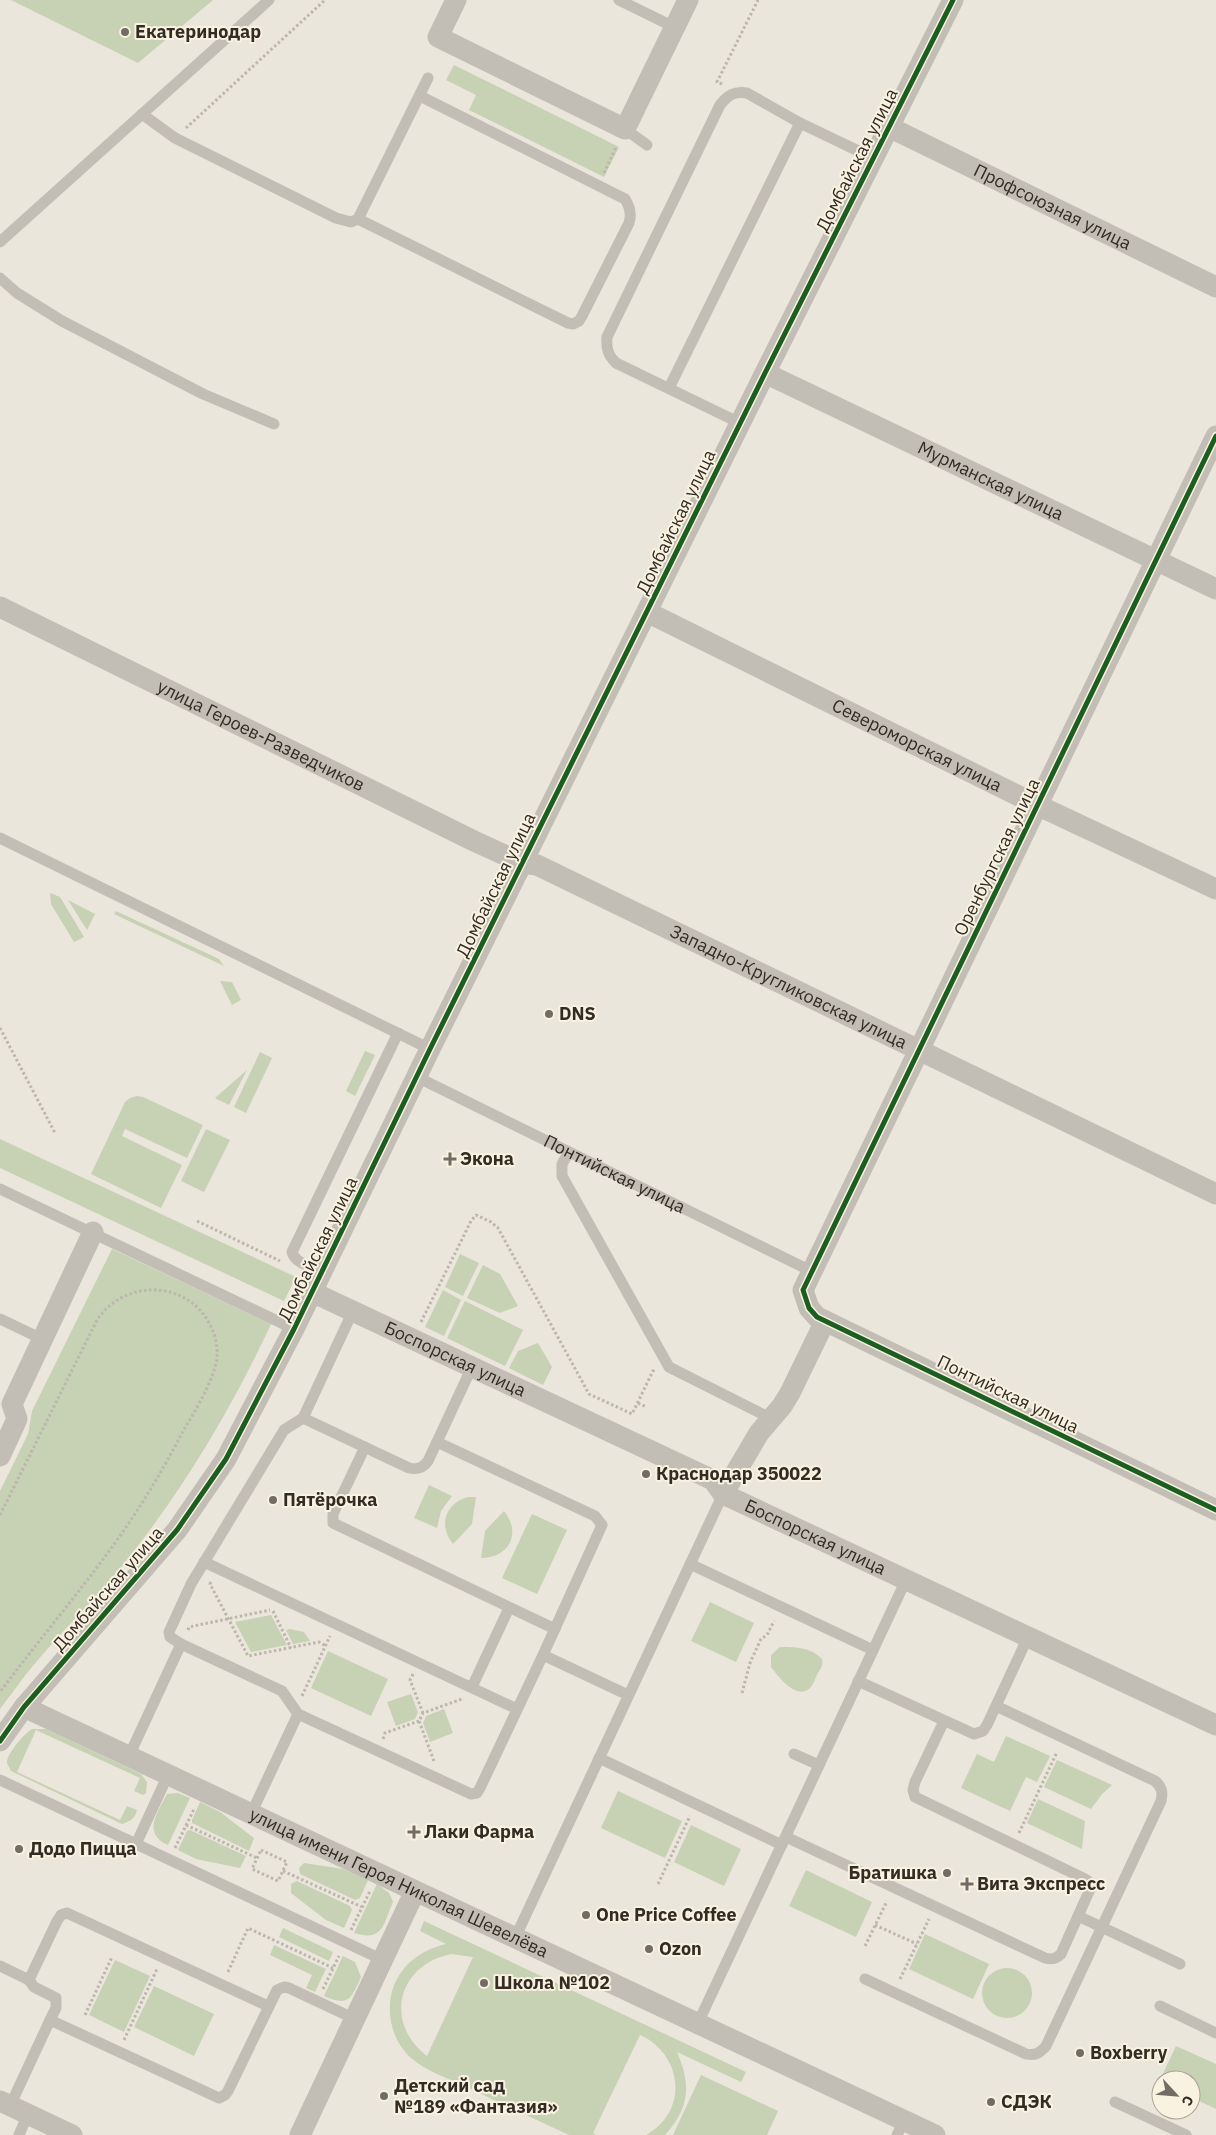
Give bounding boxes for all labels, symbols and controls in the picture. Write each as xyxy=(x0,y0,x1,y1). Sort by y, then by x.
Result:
place label: Екатеринодар xyxy=(135,20,261,43)
marker: Екатеринодар xyxy=(119,26,131,38)
street label: Домбайская улица xyxy=(810,84,903,235)
street label: Профсоюзная улица xyxy=(970,158,1136,255)
street label: Мурманская улица xyxy=(914,436,1068,525)
street label: Домбайская улица xyxy=(631,445,721,598)
street label: улица Героев-Разведчиков xyxy=(154,674,369,796)
street label: Североморская улица xyxy=(828,693,1006,797)
street label: Оренбургская улица xyxy=(948,774,1045,939)
street label: Домбайская улица xyxy=(451,808,541,961)
street label: Западно-Кругликовская улица xyxy=(666,919,911,1054)
place label: DNS xyxy=(559,1002,596,1025)
marker: DNS xyxy=(543,1008,555,1020)
street label: Понтийская улица xyxy=(540,1129,690,1218)
place label: Экона xyxy=(460,1147,514,1170)
marker: Экона xyxy=(444,1153,456,1165)
street label: Домбайская улица xyxy=(273,1172,363,1325)
street label: Боспорская улица xyxy=(381,1316,530,1402)
street label: Понтийская улица xyxy=(934,1349,1083,1438)
place label: Краснодар 350022 xyxy=(656,1462,822,1485)
marker: Краснодар 350022 xyxy=(640,1468,652,1480)
place label: Пятёрочка xyxy=(283,1488,377,1511)
marker: Пятёрочка xyxy=(267,1494,279,1506)
street label: Боспорская улица xyxy=(741,1494,890,1580)
street label: Домбайская улица xyxy=(47,1521,168,1656)
street label: улица имени Героя Николая Шевелёва xyxy=(246,1803,552,1963)
place label: Лаки Фарма xyxy=(424,1820,534,1843)
marker: Лаки Фарма xyxy=(408,1826,420,1838)
place label: Додо Пицца xyxy=(29,1837,137,1860)
marker: Додо Пицца xyxy=(13,1843,25,1855)
place label: Братишка xyxy=(849,1861,937,1884)
marker: Братишка xyxy=(941,1867,953,1879)
place label: Вита Экспресс xyxy=(977,1872,1105,1895)
marker: Вита Экспресс xyxy=(961,1878,973,1890)
place label: One Price Coffee xyxy=(596,1903,737,1926)
marker: One Price Coffee xyxy=(580,1909,592,1921)
place label: Ozon xyxy=(659,1937,702,1960)
marker: Ozon xyxy=(643,1943,655,1955)
place label: Школа №102 xyxy=(494,1971,610,1994)
marker: Школа №102 xyxy=(478,1977,490,1989)
place label: Boxberry xyxy=(1090,2041,1168,2064)
marker: Boxberry xyxy=(1074,2047,1086,2059)
north arrow xyxy=(1151,2070,1201,2120)
place label: Детский сад №189 «Фантазия» xyxy=(394,2074,557,2118)
marker: Детский сад №189 «Фантазия» xyxy=(378,2090,390,2102)
place label: СДЭК xyxy=(1001,2090,1052,2113)
text: С xyxy=(1178,2093,1198,2109)
marker: СДЭК xyxy=(985,2096,997,2108)

